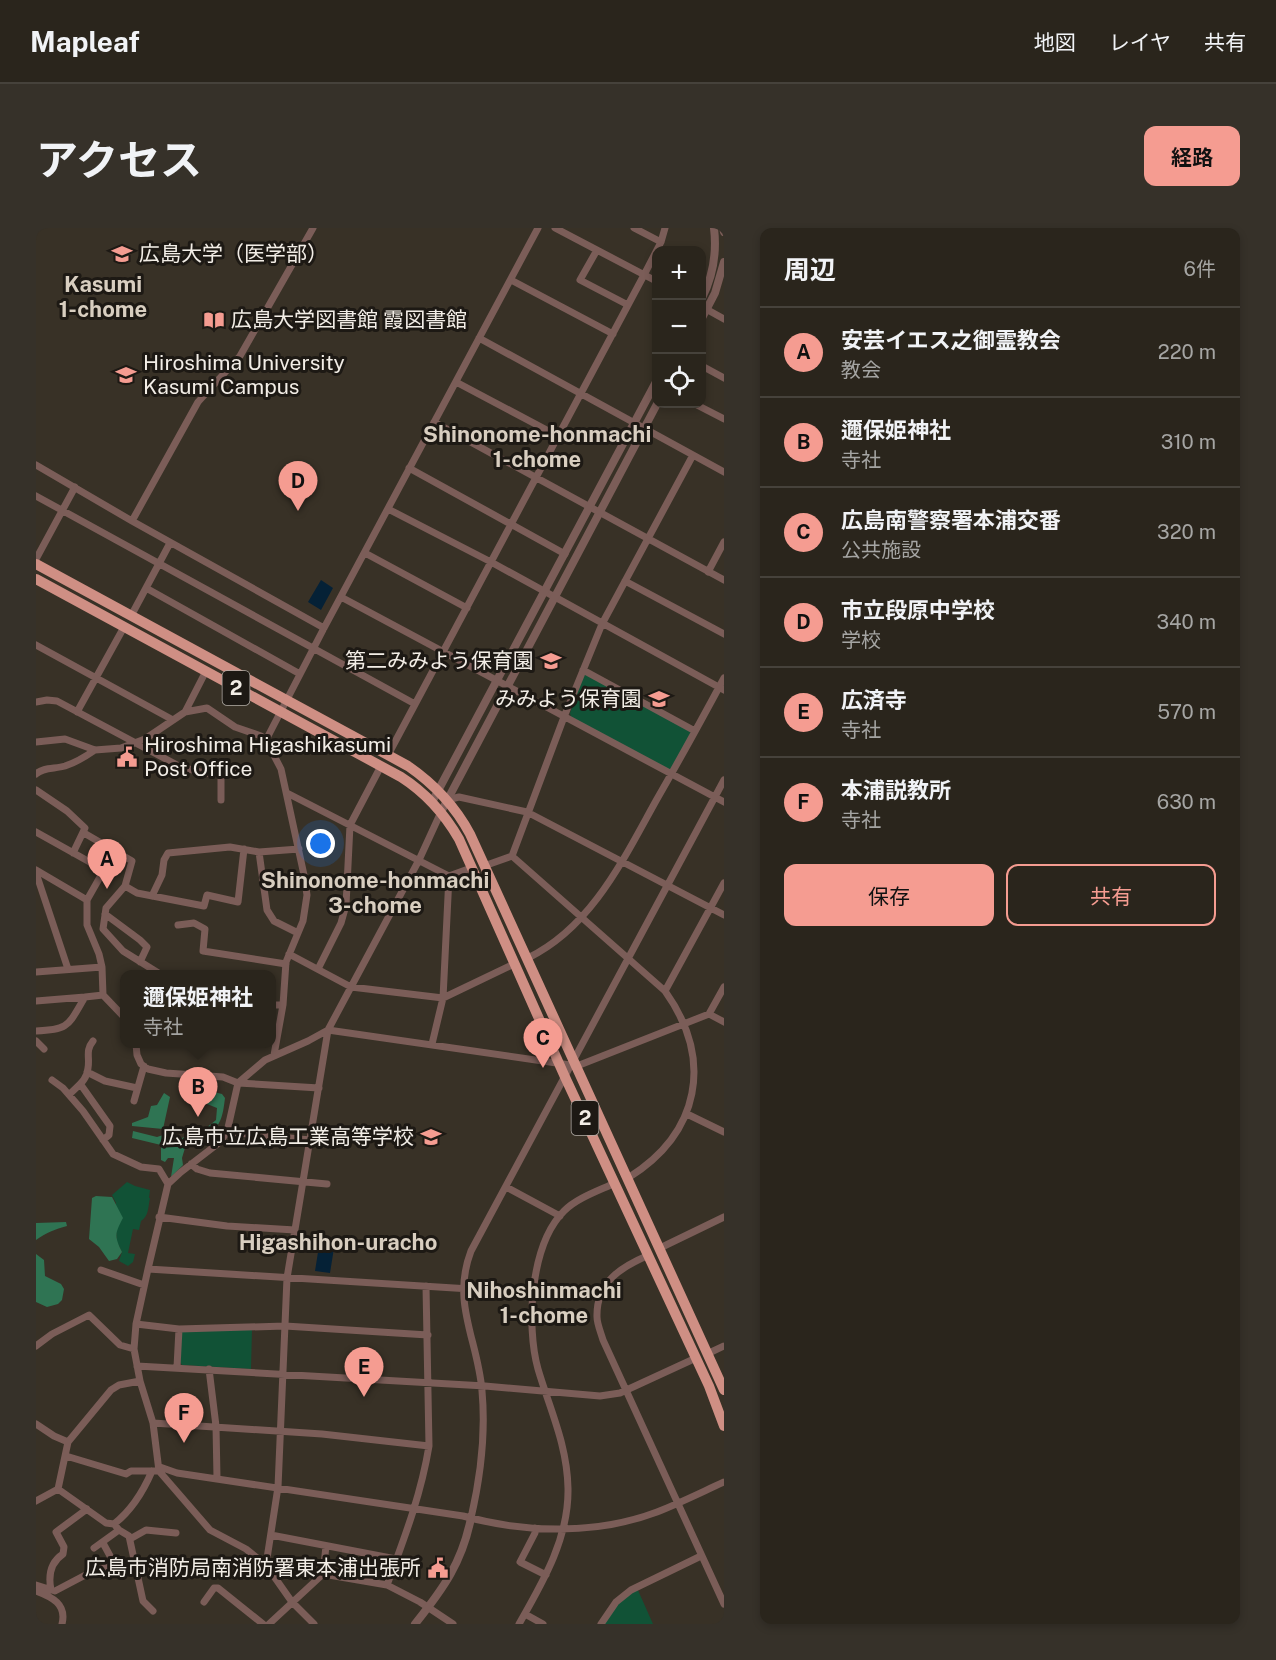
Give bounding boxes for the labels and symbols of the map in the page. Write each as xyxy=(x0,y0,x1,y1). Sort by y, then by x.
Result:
place label: 広島大学（医学部） xyxy=(139,241,328,266)
school or university icon: 広島大学（医学部） xyxy=(110,242,134,266)
district label: Kasumi 1-chome xyxy=(59,271,147,322)
place label: 広島大学図書館 霞図書館 xyxy=(231,307,467,332)
library icon: 広島大学図書館 霞図書館 xyxy=(202,308,226,332)
place label: Hiroshima University Kasumi Campus xyxy=(143,350,345,399)
school or university icon: Hiroshima University Kasumi Campus xyxy=(114,363,138,387)
district label: Shinonome-honmachi 1-chome xyxy=(423,421,651,472)
pin: D xyxy=(278,462,318,511)
place label: 第二みみよう保育園 xyxy=(345,648,534,673)
school or university icon: 第二みみよう保育園 xyxy=(539,649,563,673)
road number: 2 xyxy=(222,671,250,705)
place label: みみよう保育園 xyxy=(495,686,642,711)
school or university icon: みみよう保育園 xyxy=(647,687,671,711)
place label: Hiroshima Higashikasumi Post Office xyxy=(144,732,391,781)
public building icon: Hiroshima Higashikasumi Post Office xyxy=(115,745,139,769)
your location xyxy=(306,829,335,858)
pin: A xyxy=(88,840,126,889)
district label: Shinonome-honmachi 3-chome xyxy=(261,867,489,918)
pin: C xyxy=(524,1018,562,1068)
pin: B xyxy=(178,1068,218,1117)
road number: 2 xyxy=(572,1101,598,1135)
place label: 広島市立広島工業高等学校 xyxy=(162,1124,414,1149)
school or university icon: 広島市立広島工業高等学校 xyxy=(419,1125,443,1149)
district label: Higashihon-uracho xyxy=(239,1229,437,1255)
district label: Nihoshinmachi 1-chome xyxy=(466,1277,622,1328)
pin: E xyxy=(344,1348,384,1397)
pin: F xyxy=(164,1394,204,1443)
place label: 広島市消防局南消防署東本浦出張所 xyxy=(85,1555,421,1580)
public building icon: 広島市消防局南消防署東本浦出張所 xyxy=(426,1556,450,1580)

